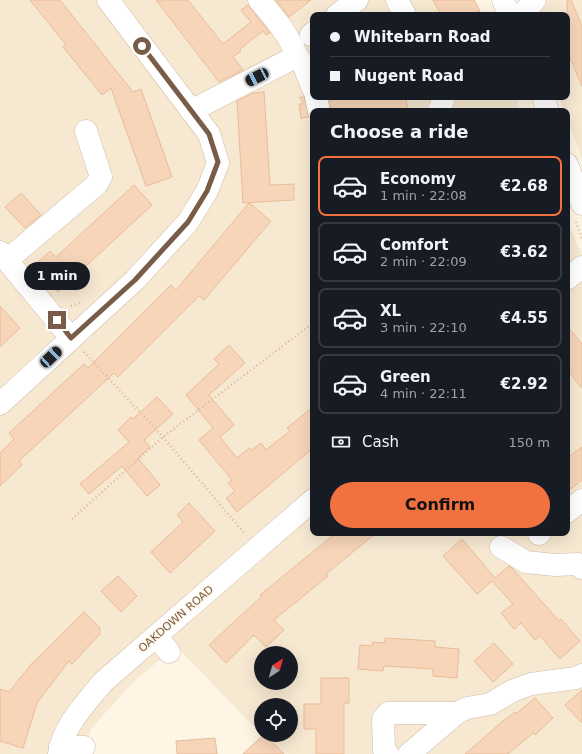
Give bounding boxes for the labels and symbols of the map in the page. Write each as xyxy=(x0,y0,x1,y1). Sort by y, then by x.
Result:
route start xyxy=(133,37,151,55)
car xyxy=(244,66,270,88)
callout: 1 min xyxy=(24,262,90,290)
route end xyxy=(48,311,66,329)
car xyxy=(38,344,64,370)
street label: OAKDOWN ROAD xyxy=(136,583,216,655)
north arrow xyxy=(254,646,298,690)

